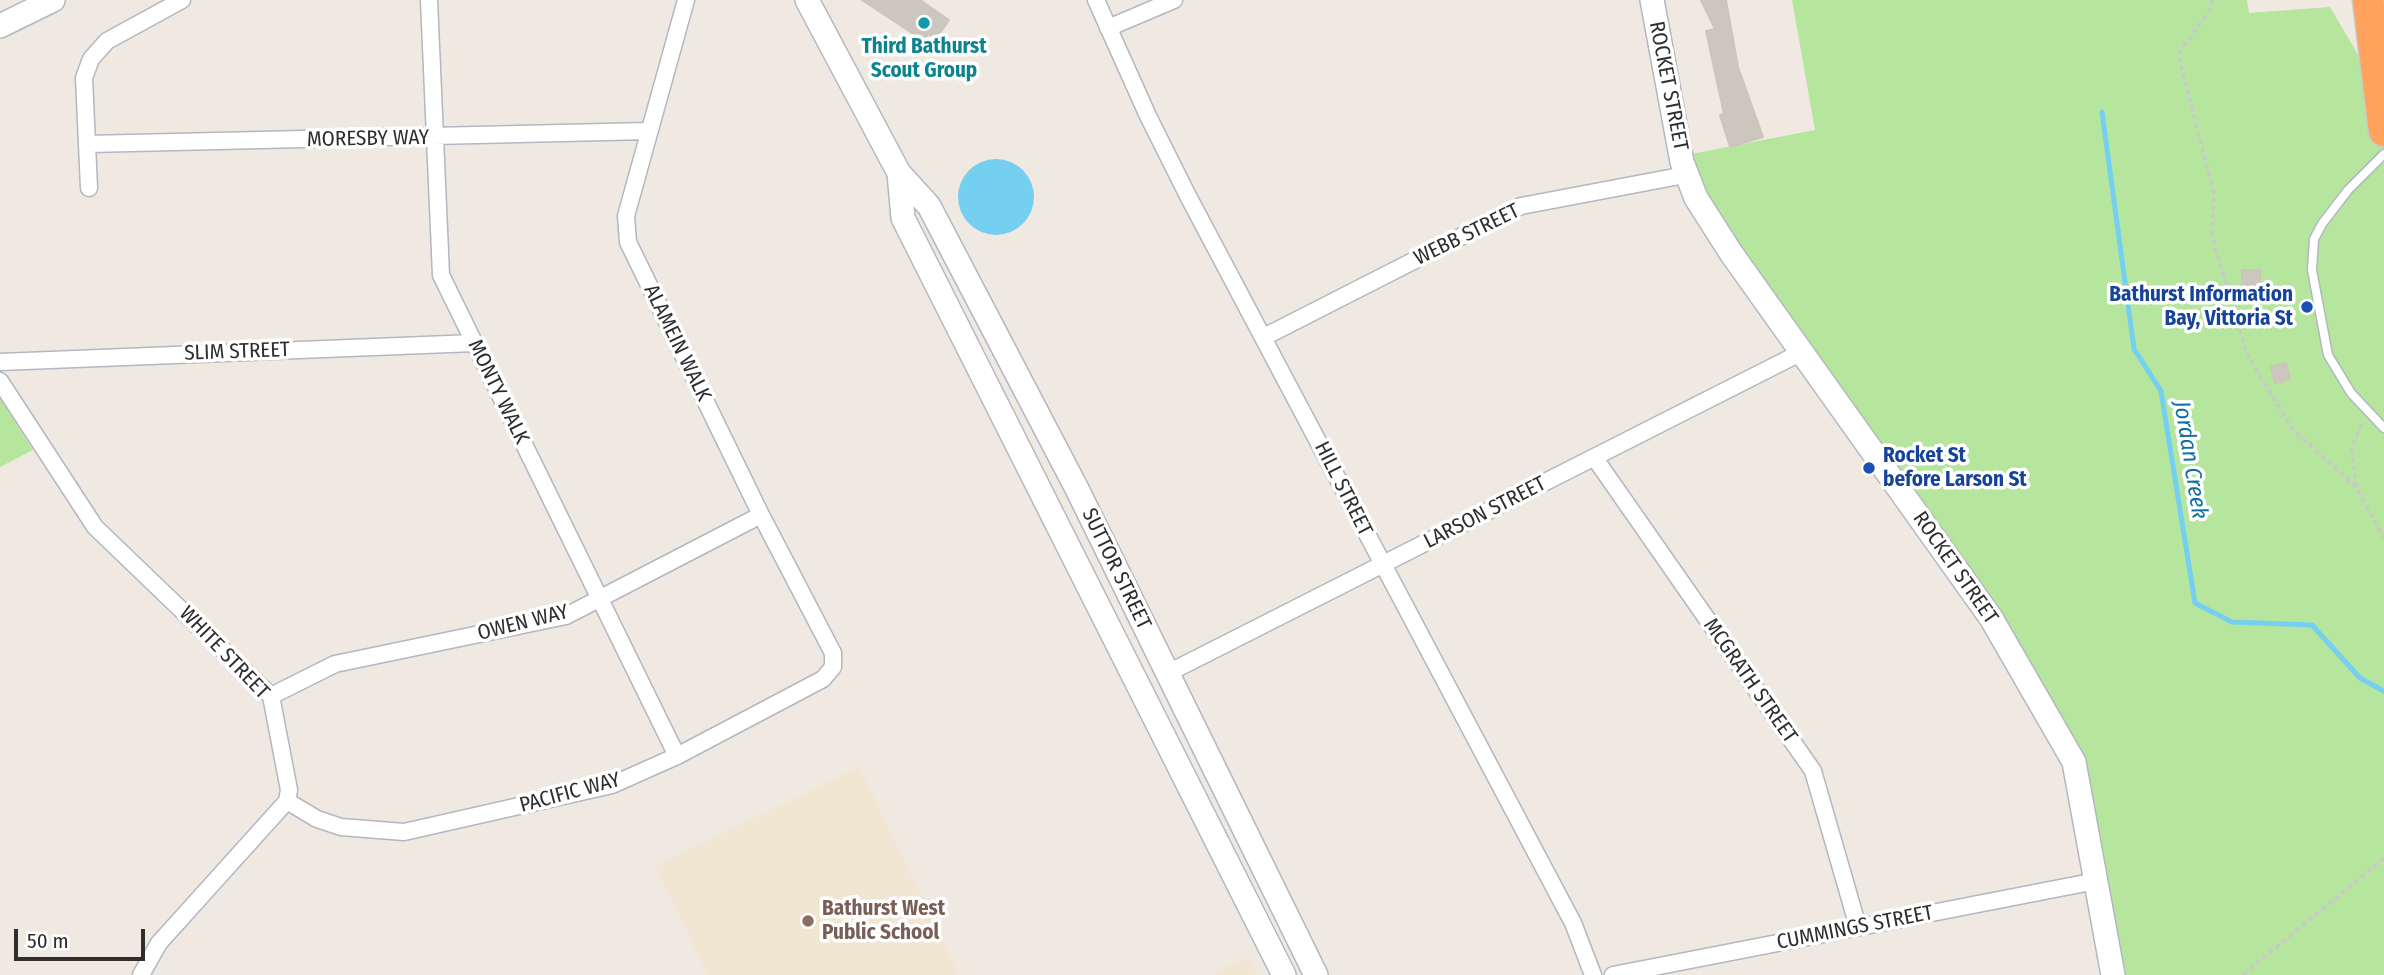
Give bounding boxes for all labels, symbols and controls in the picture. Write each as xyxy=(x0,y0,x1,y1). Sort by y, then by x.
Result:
marker: Third Bathurst Scout Group xyxy=(916,15,932,31)
street label: ROCKET STREET xyxy=(1643,19,1693,153)
place label: Third Bathurst Scout Group xyxy=(861,34,987,84)
street label: MORESBY WAY xyxy=(307,125,429,153)
street label: WEBB STREET xyxy=(1410,199,1524,271)
street label: ALAMEIN WALK xyxy=(638,281,716,405)
place label: Bathurst Information Bay, Vittoria St xyxy=(2109,282,2293,332)
marker: Bathurst Information Bay, Vittoria St xyxy=(2299,299,2315,315)
street label: MONTY WALK xyxy=(462,336,534,448)
street label: SLIM STREET xyxy=(184,338,290,366)
water label: Jordan Creek xyxy=(2167,399,2213,521)
street label: HILL STREET xyxy=(1309,438,1377,540)
place label: Rocket St before Larson St xyxy=(1883,443,2027,493)
marker: Rocket St before Larson St xyxy=(1861,460,1877,476)
street label: LARSON STREET xyxy=(1420,471,1550,555)
street label: SUTTOR STREET xyxy=(1076,504,1156,634)
street label: ROCKET STREET xyxy=(1907,507,2003,629)
street label: OWEN WAY xyxy=(475,600,571,646)
street label: WHITE STREET xyxy=(174,601,274,705)
street label: MCGRATH STREET xyxy=(1698,614,1802,748)
street label: PACIFIC WAY xyxy=(517,767,623,819)
place label: Bathurst West Public School xyxy=(822,896,945,946)
street label: CUMMINGS STREET xyxy=(1775,900,1935,956)
marker: Bathurst West Public School xyxy=(800,913,816,929)
scale bar xyxy=(18,916,149,960)
text: 50 m xyxy=(27,928,69,954)

